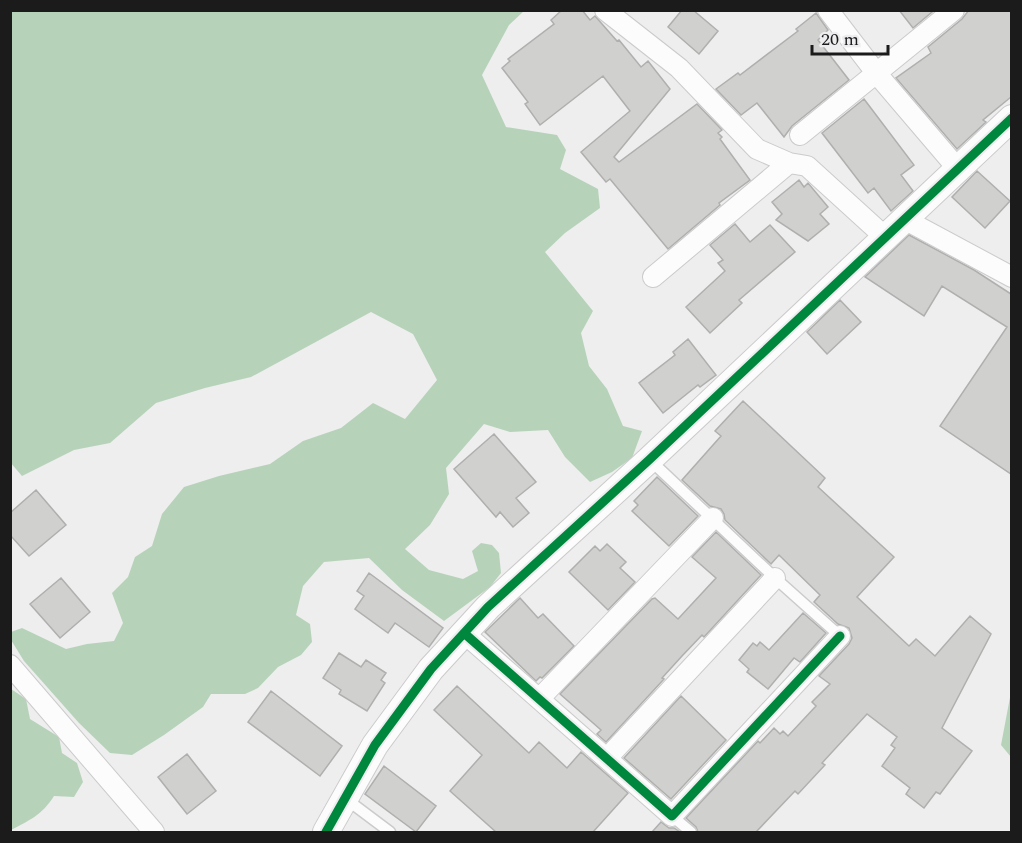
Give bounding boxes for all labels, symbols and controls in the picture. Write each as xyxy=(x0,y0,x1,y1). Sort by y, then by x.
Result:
scale bar xyxy=(812,18,888,56)
text: 20 m xyxy=(821,26,859,53)

